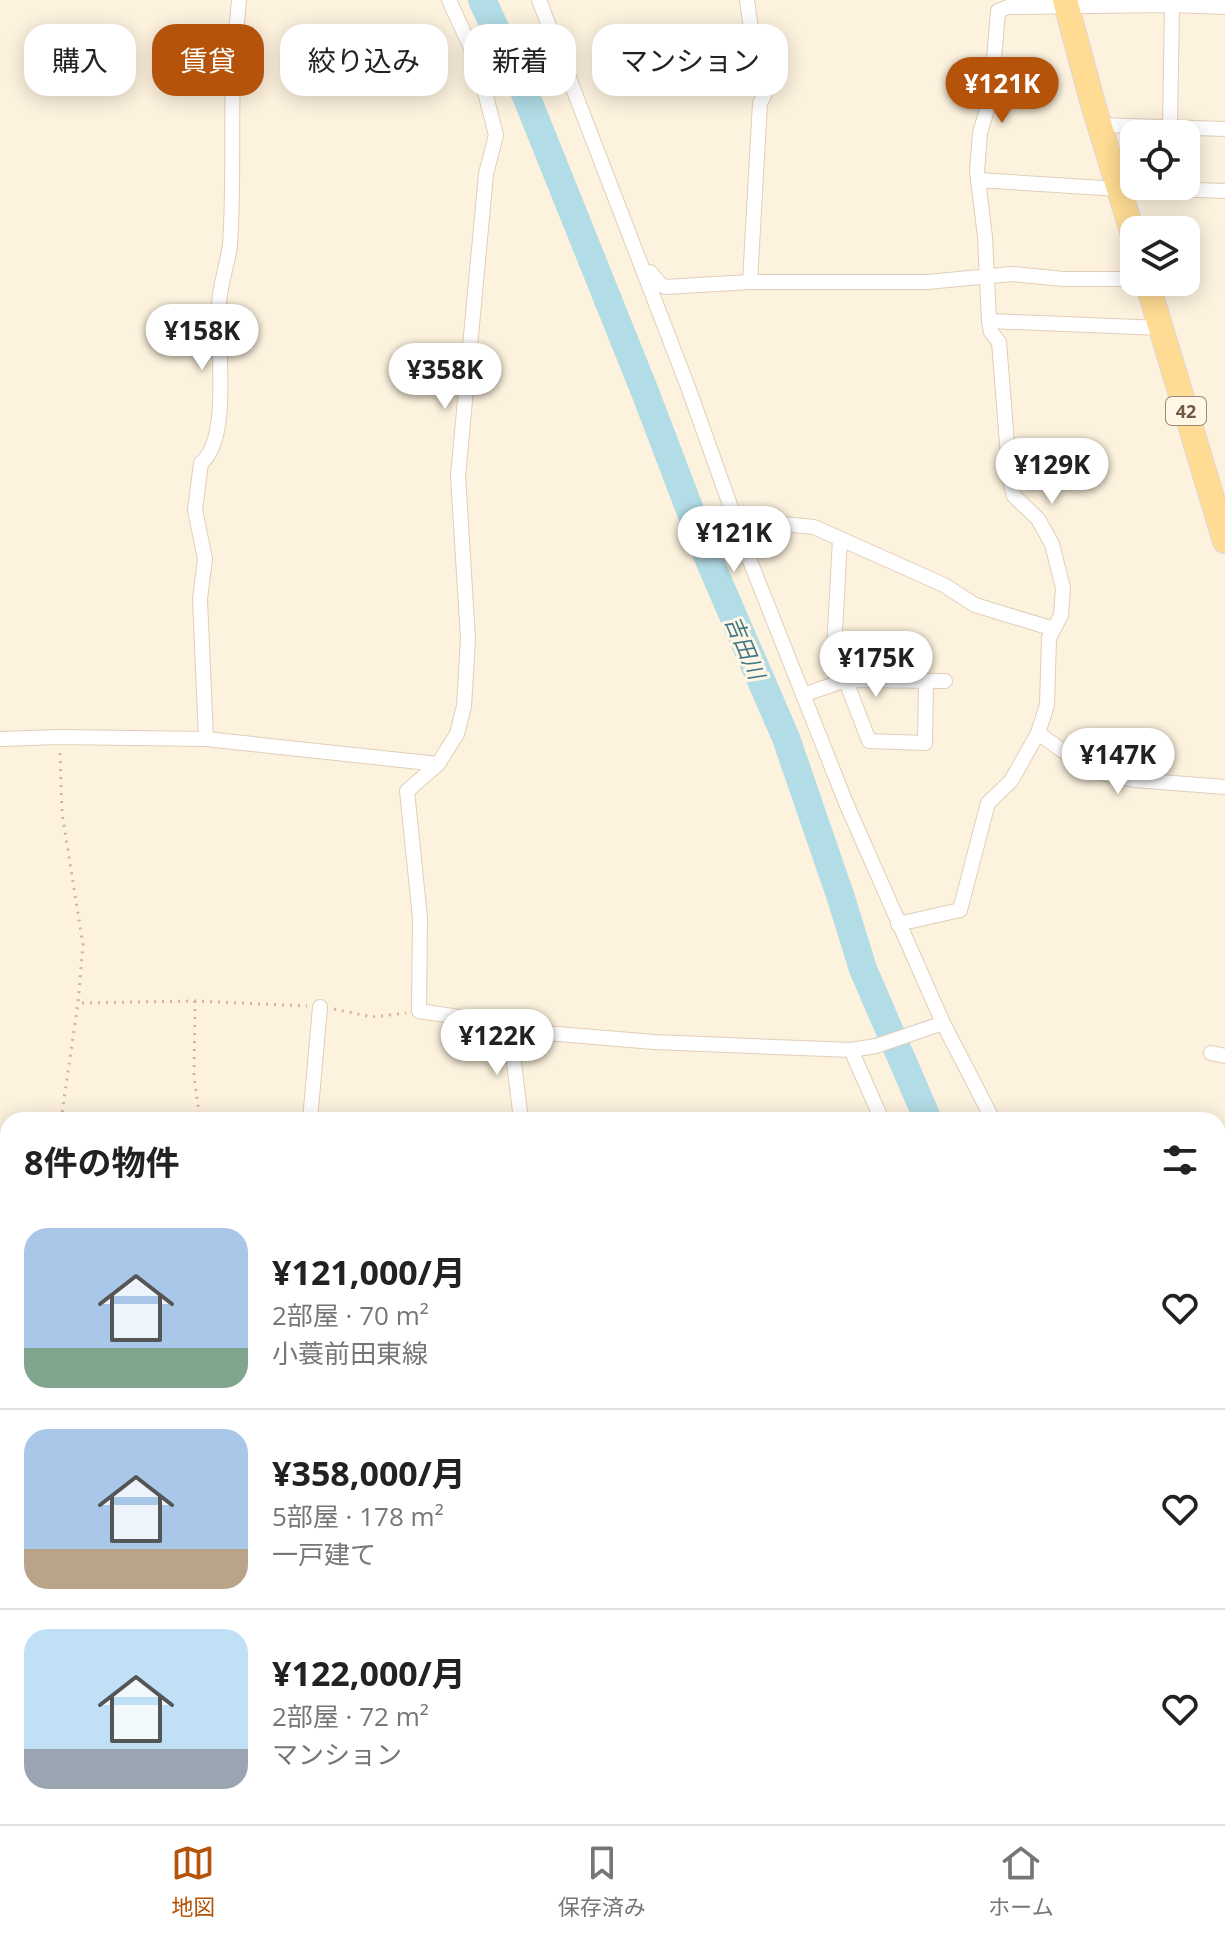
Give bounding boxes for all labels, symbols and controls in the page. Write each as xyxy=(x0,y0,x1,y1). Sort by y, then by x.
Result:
chip: 購入 xyxy=(24,24,136,96)
chip: 賃貸 xyxy=(152,24,264,96)
chip: 絞り込み xyxy=(280,24,448,96)
chip: 新着 xyxy=(464,24,576,96)
chip: マンション xyxy=(592,24,788,96)
pin: ¥121K xyxy=(946,57,1058,125)
text: ¥121K xyxy=(964,65,1040,101)
map controls xyxy=(1120,120,1200,296)
button: locate xyxy=(1120,120,1200,200)
button: layers xyxy=(1120,216,1200,296)
pin: ¥158K xyxy=(146,304,258,372)
text: ¥158K xyxy=(164,312,240,348)
pin: ¥358K xyxy=(389,343,501,411)
text: ¥358K xyxy=(407,351,483,387)
road number: 42 xyxy=(1166,397,1206,425)
pin: ¥129K xyxy=(996,438,1108,506)
text: ¥129K xyxy=(1014,446,1090,482)
pin: ¥121K xyxy=(678,506,790,574)
text: ¥121K xyxy=(696,514,772,550)
water label: 吉田川 xyxy=(719,611,773,685)
pin: ¥175K xyxy=(820,631,932,699)
text: ¥175K xyxy=(838,639,914,675)
pin: ¥147K xyxy=(1062,728,1174,796)
text: ¥147K xyxy=(1080,736,1156,772)
pin: ¥122K xyxy=(441,1009,553,1077)
text: ¥122K xyxy=(459,1017,535,1053)
icon: filters xyxy=(1158,1138,1202,1182)
text: 8件の物件 xyxy=(24,1139,179,1185)
text: ¥121,000/月 xyxy=(272,1249,466,1295)
icon: home xyxy=(88,1260,184,1356)
icon: heart xyxy=(1158,1286,1202,1330)
text: 2部屋 · 70 m² xyxy=(272,1297,429,1333)
text: 小蓑前田東線 xyxy=(272,1335,428,1371)
text: ¥358,000/月 xyxy=(272,1450,466,1496)
icon: home xyxy=(88,1461,184,1557)
icon: heart xyxy=(1158,1487,1202,1531)
text: 5部屋 · 178 m² xyxy=(272,1498,444,1534)
text: 一戸建て xyxy=(272,1536,376,1572)
text: ¥122,000/月 xyxy=(272,1650,466,1696)
icon: home xyxy=(88,1661,184,1757)
icon: heart xyxy=(1158,1687,1202,1731)
text: 2部屋 · 72 m² xyxy=(272,1698,429,1734)
text: マンション xyxy=(272,1736,402,1772)
tab: 地図 xyxy=(171,1841,215,1921)
tab: 保存済み xyxy=(558,1841,646,1921)
tab: ホーム xyxy=(988,1841,1054,1921)

